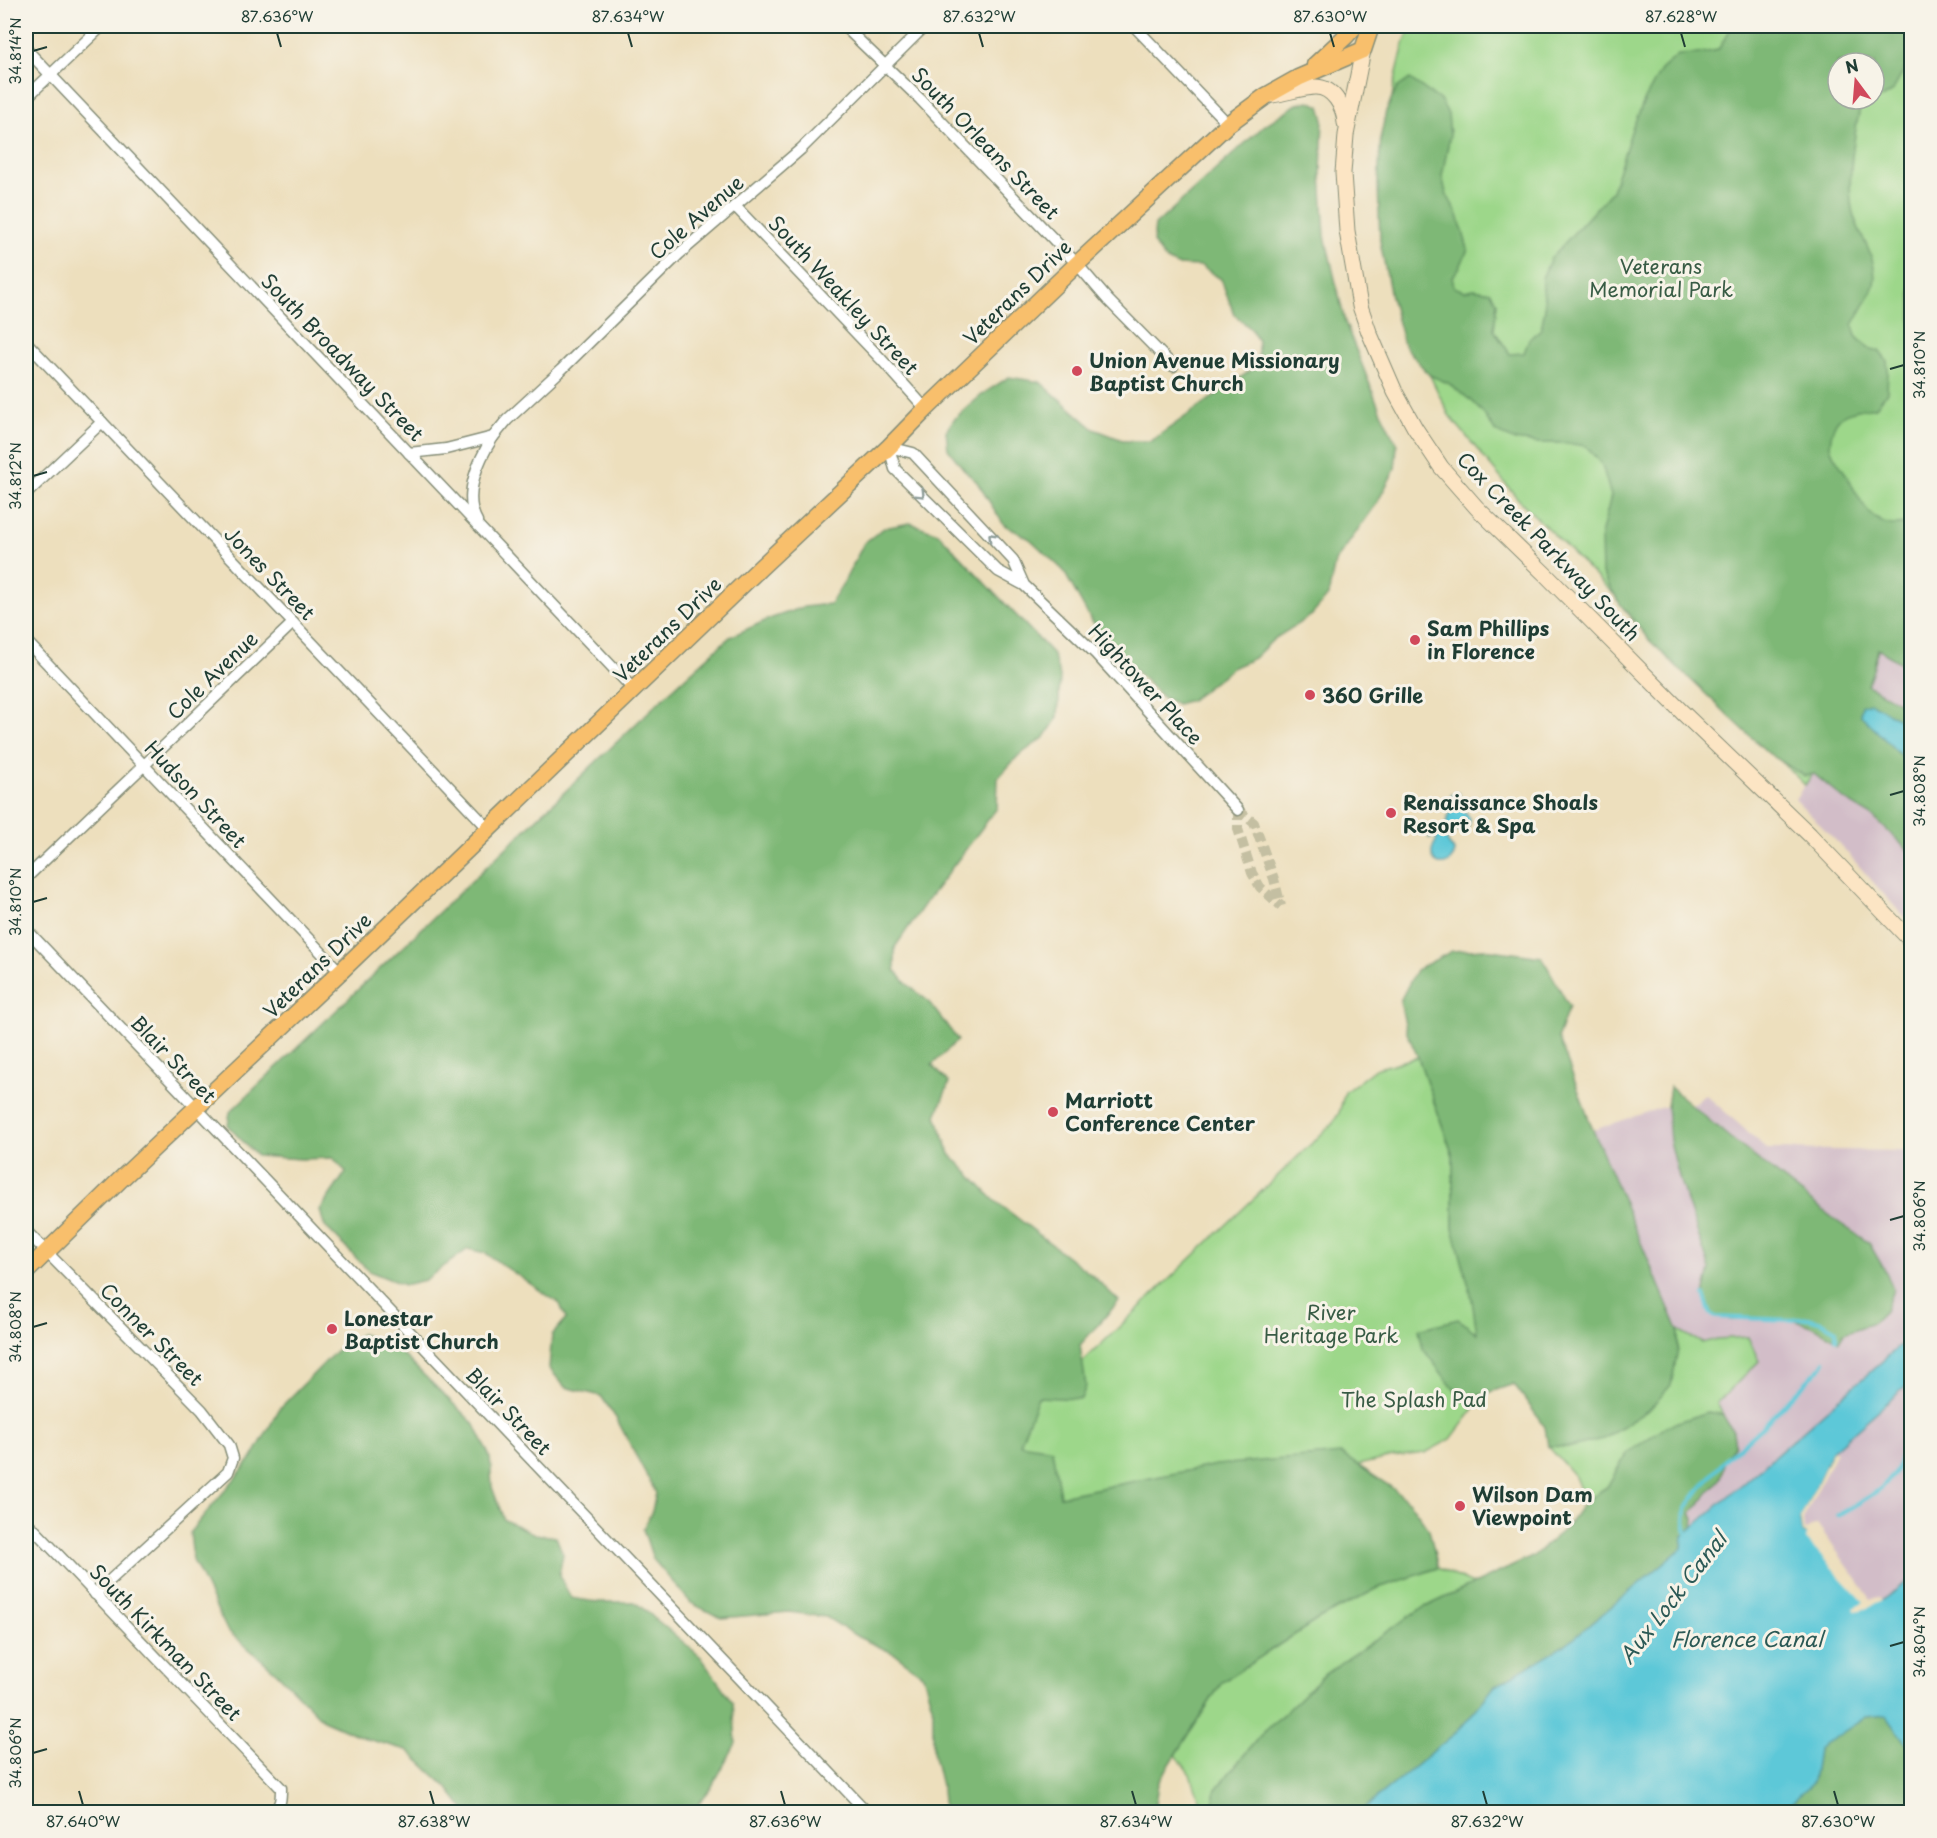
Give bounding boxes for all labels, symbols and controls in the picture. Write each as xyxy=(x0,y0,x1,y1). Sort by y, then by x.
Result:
text: 87.636°W xyxy=(241,4,314,27)
text: 87.634°W xyxy=(592,4,665,27)
text: 87.632°W xyxy=(942,4,1016,27)
text: 87.630°W xyxy=(1293,4,1368,27)
text: 87.628°W xyxy=(1645,4,1718,27)
text: 34.814°N xyxy=(3,17,26,85)
north arrow xyxy=(1826,51,1886,111)
text: N xyxy=(1842,52,1861,79)
street label: South Orleans Street xyxy=(905,60,1067,226)
street label: Cole Avenue xyxy=(642,167,750,267)
street label: South Weakley Street xyxy=(762,209,926,381)
street label: Veterans Drive xyxy=(956,232,1078,352)
park label: Veterans Memorial Park xyxy=(1589,251,1733,304)
street label: South Broadway Street xyxy=(255,266,431,448)
text: 34.810°N xyxy=(1907,331,1930,399)
place label: Union Avenue Missionary Baptist Church xyxy=(1089,345,1340,398)
marker: Union Avenue Missionary Baptist Church xyxy=(1070,364,1084,378)
text: 34.812°N xyxy=(3,442,26,510)
street label: Cox Creek Parkway South xyxy=(1450,445,1648,647)
one-way arrow xyxy=(913,487,924,498)
street label: Jones Street xyxy=(217,519,323,627)
one-way arrow xyxy=(988,533,999,544)
street label: Veterans Drive xyxy=(606,569,728,689)
place label: Sam Phillips in Florence xyxy=(1427,613,1550,666)
street label: Hightower Place xyxy=(1082,617,1210,751)
street label: Cole Avenue xyxy=(160,624,264,726)
marker: Sam Phillips in Florence xyxy=(1408,633,1422,647)
place label: 360 Grille xyxy=(1322,680,1423,710)
marker: 360 Grille xyxy=(1303,688,1317,702)
street label: Hudson Street xyxy=(138,733,254,855)
text: 34.808°N xyxy=(1907,755,1930,827)
place label: Renaissance Shoals Resort & Spa xyxy=(1403,787,1598,840)
marker: Renaissance Shoals Resort & Spa xyxy=(1384,806,1398,820)
text: 34.810°N xyxy=(3,868,26,936)
street label: Veterans Drive xyxy=(256,905,378,1025)
street label: Blair Street xyxy=(124,1008,224,1110)
place label: Marriott Conference Center xyxy=(1065,1085,1256,1138)
marker: Marriott Conference Center xyxy=(1046,1105,1060,1119)
text: 34.806°N xyxy=(1907,1180,1930,1252)
street label: Conner Street xyxy=(93,1275,211,1393)
text: 34.808°N xyxy=(3,1291,26,1363)
park label: River Heritage Park xyxy=(1264,1297,1398,1350)
place label: Lonestar Baptist Church xyxy=(344,1303,499,1356)
marker: Lonestar Baptist Church xyxy=(325,1322,339,1336)
street label: Blair Street xyxy=(459,1360,559,1462)
park label: The Splash Pad xyxy=(1341,1384,1487,1414)
place label: Wilson Dam Viewpoint xyxy=(1472,1479,1593,1532)
marker: Wilson Dam Viewpoint xyxy=(1453,1499,1467,1513)
water label: Aux Lock Canal xyxy=(1610,1522,1736,1670)
street label: South Kirkman Street xyxy=(83,1557,249,1727)
text: 34.804°N xyxy=(1907,1606,1930,1678)
water label: Florence Canal xyxy=(1671,1622,1826,1654)
text: 34.806°N xyxy=(3,1717,26,1789)
text: 87.640°W xyxy=(46,1809,121,1832)
text: 87.638°W xyxy=(398,1809,471,1832)
text: 87.636°W xyxy=(749,1809,822,1832)
text: 87.634°W xyxy=(1100,1809,1173,1832)
text: 87.632°W xyxy=(1450,1809,1524,1832)
text: 87.630°W xyxy=(1801,1809,1876,1832)

